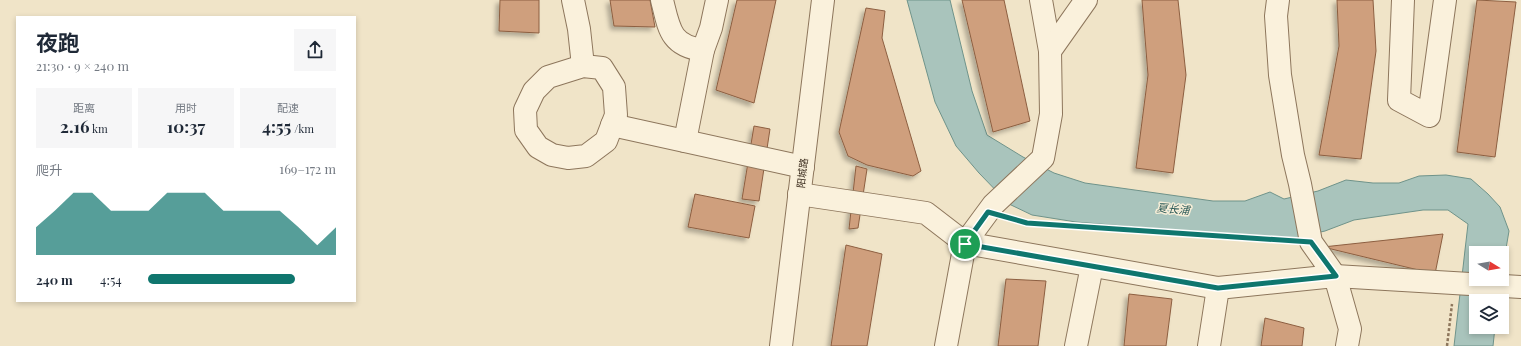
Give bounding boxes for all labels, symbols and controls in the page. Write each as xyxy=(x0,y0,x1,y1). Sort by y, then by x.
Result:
text: 夜跑 xyxy=(36,27,80,57)
button: share xyxy=(294,29,336,71)
text: 21:30 · 9 × 240 m xyxy=(36,57,129,74)
text: 距离 xyxy=(73,100,95,115)
text: 用时 xyxy=(175,100,197,115)
text: 配速 xyxy=(277,100,299,115)
text: 2.16 xyxy=(60,115,90,137)
text: 10:37 xyxy=(167,115,205,137)
text: 4:55 xyxy=(262,115,291,137)
text: km xyxy=(90,121,108,136)
text: /km xyxy=(291,121,314,136)
street label: 阳城路 xyxy=(793,157,811,189)
text: 169–172 m xyxy=(279,160,336,177)
text: 爬升 xyxy=(36,161,62,178)
water label: 夏长浦 xyxy=(1156,200,1192,218)
pin xyxy=(948,227,982,261)
icon: arrive xyxy=(954,233,976,255)
north arrow xyxy=(1469,246,1509,286)
map controls xyxy=(1469,246,1509,334)
text: 240 m xyxy=(36,271,73,288)
text: 4:54 xyxy=(100,271,122,288)
button: layers xyxy=(1469,294,1509,334)

